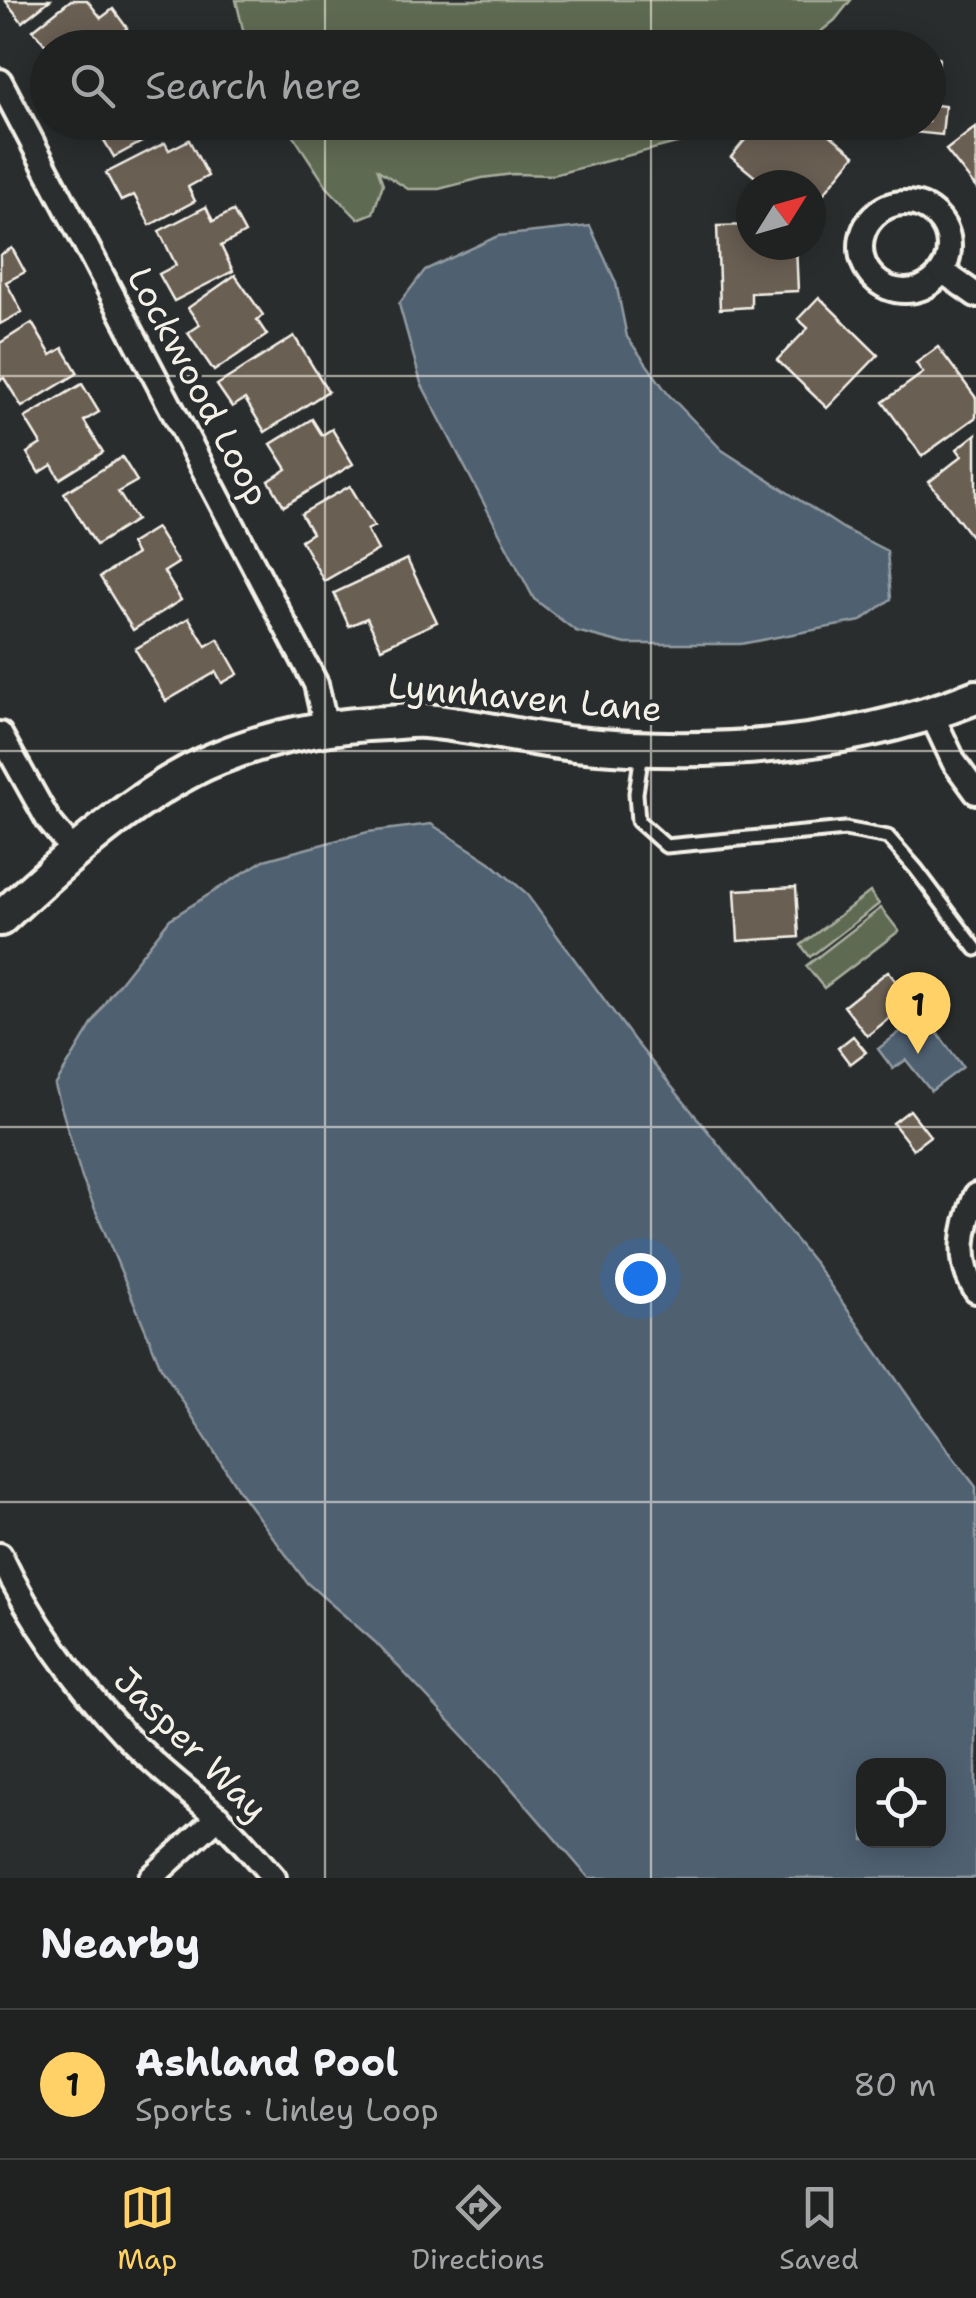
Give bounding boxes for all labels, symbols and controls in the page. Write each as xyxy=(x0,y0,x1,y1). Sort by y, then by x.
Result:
search box xyxy=(30,30,946,140)
icon: search xyxy=(65,58,120,113)
text: Search here xyxy=(145,60,362,111)
north arrow xyxy=(736,170,826,260)
street label: Lockwood Loop xyxy=(116,259,282,513)
street label: Lynnhaven Lane xyxy=(386,662,664,732)
pin: 1 xyxy=(886,972,950,1054)
your location xyxy=(615,1253,666,1304)
street label: Jasper Way xyxy=(104,1657,278,1831)
map controls xyxy=(856,1758,946,1848)
button: locate xyxy=(856,1758,946,1848)
text: Nearby xyxy=(40,1915,200,1971)
text: Ashland Pool xyxy=(135,2037,399,2088)
text: 1 xyxy=(65,2063,80,2106)
text: 80 m xyxy=(853,2063,936,2106)
text: Sports · Linley Loop xyxy=(135,2088,439,2131)
tab: Map xyxy=(117,2180,177,2278)
tab: Directions xyxy=(412,2180,545,2278)
tab: Saved xyxy=(779,2180,859,2278)

